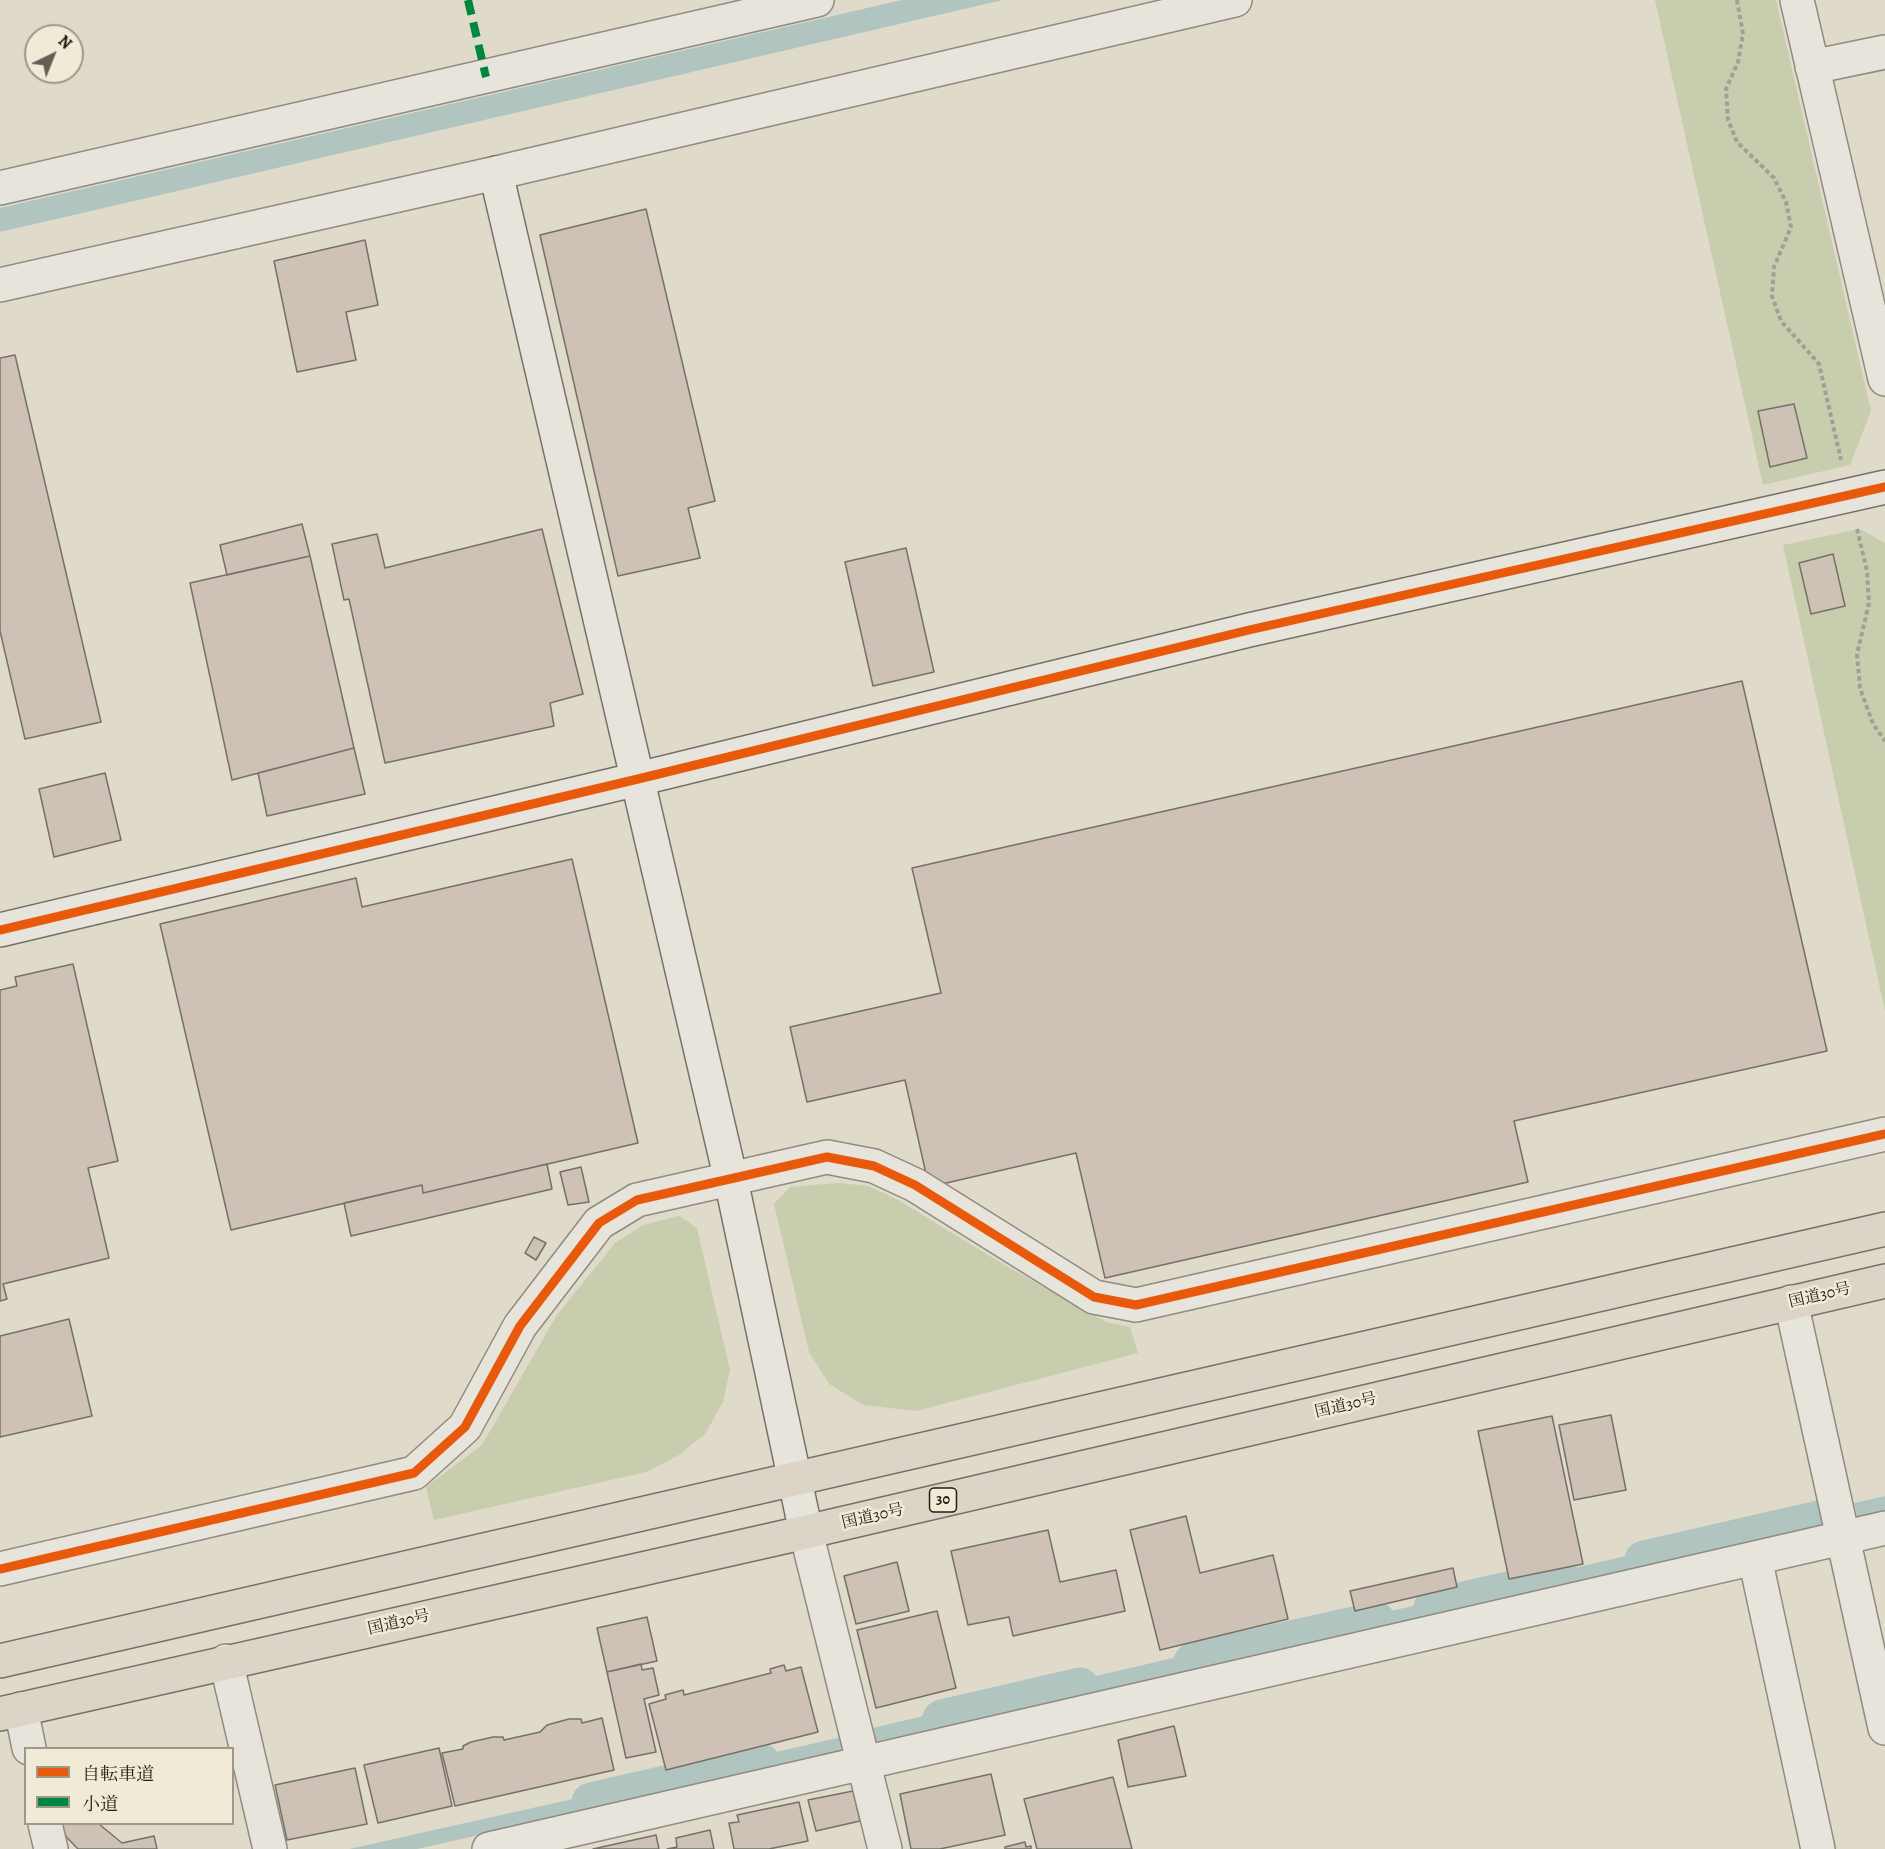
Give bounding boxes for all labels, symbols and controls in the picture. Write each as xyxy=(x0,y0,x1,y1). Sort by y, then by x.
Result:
north arrow xyxy=(24,24,84,84)
text: N xyxy=(53,30,77,54)
street label: 国道30号 xyxy=(1787,1280,1853,1312)
street label: 国道30号 xyxy=(1313,1390,1379,1422)
road number: 30 xyxy=(930,1488,956,1512)
street label: 国道30号 xyxy=(840,1501,906,1533)
street label: 国道30号 xyxy=(366,1607,432,1639)
legend xyxy=(24,1747,234,1825)
text: 自転車道 xyxy=(82,1762,154,1786)
text: 小道 xyxy=(82,1792,118,1816)

